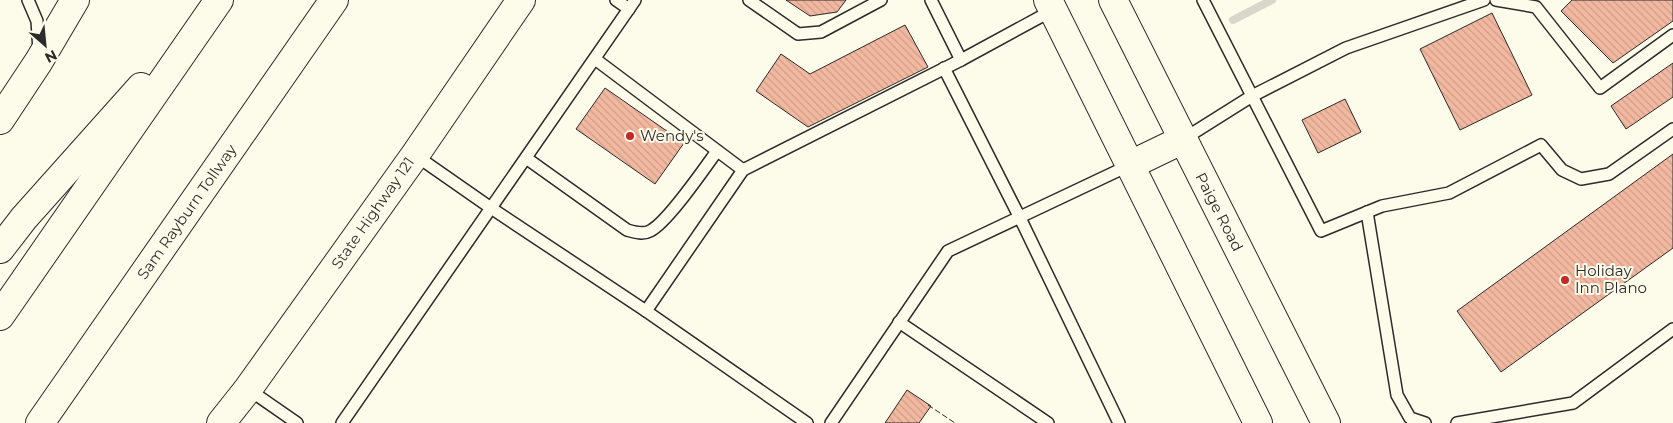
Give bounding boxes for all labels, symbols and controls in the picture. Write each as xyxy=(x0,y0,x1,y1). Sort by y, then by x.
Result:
north arrow xyxy=(20,20,70,70)
text: N xyxy=(42,46,60,67)
place label: Wendy's xyxy=(640,126,704,145)
marker: Wendy's xyxy=(624,130,636,142)
street label: Sam Rayburn Tollway xyxy=(133,140,241,283)
street label: State Highway 121 xyxy=(327,153,418,272)
street label: Paige Road xyxy=(1191,169,1247,254)
place label: Holiday Inn Plano xyxy=(1575,261,1647,297)
marker: Holiday Inn Plano xyxy=(1559,274,1571,286)

